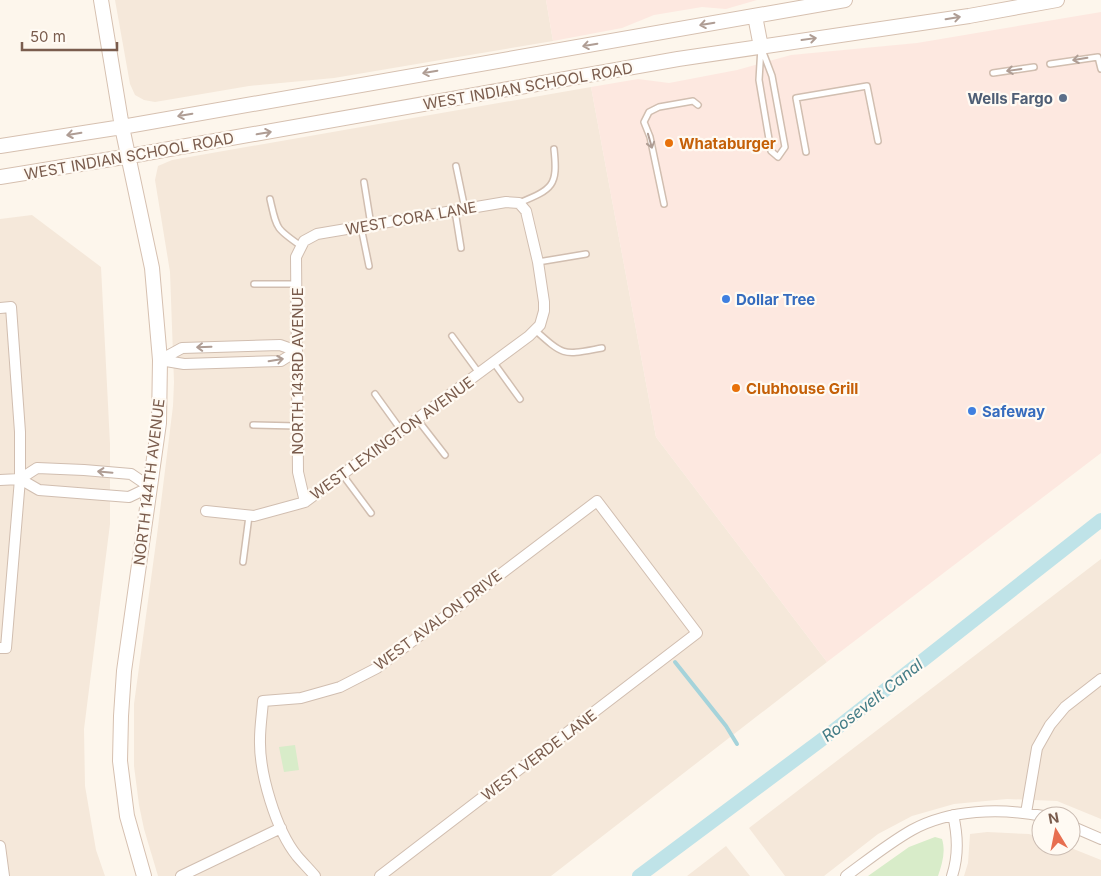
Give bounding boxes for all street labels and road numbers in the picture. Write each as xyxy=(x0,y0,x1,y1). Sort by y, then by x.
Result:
street label: WEST INDIAN SCHOOL ROAD xyxy=(422,58,634,114)
street label: WEST INDIAN SCHOOL ROAD xyxy=(23,128,235,184)
street label: WEST CORA LANE xyxy=(344,197,478,239)
street label: NORTH 143RD AVENUE xyxy=(288,287,307,455)
street label: WEST LEXINGTON AVENUE xyxy=(307,372,477,504)
street label: NORTH 144TH AVENUE xyxy=(129,397,169,567)
street label: WEST AVALON DRIVE xyxy=(370,566,506,674)
street label: WEST VERDE LANE xyxy=(478,705,600,805)

